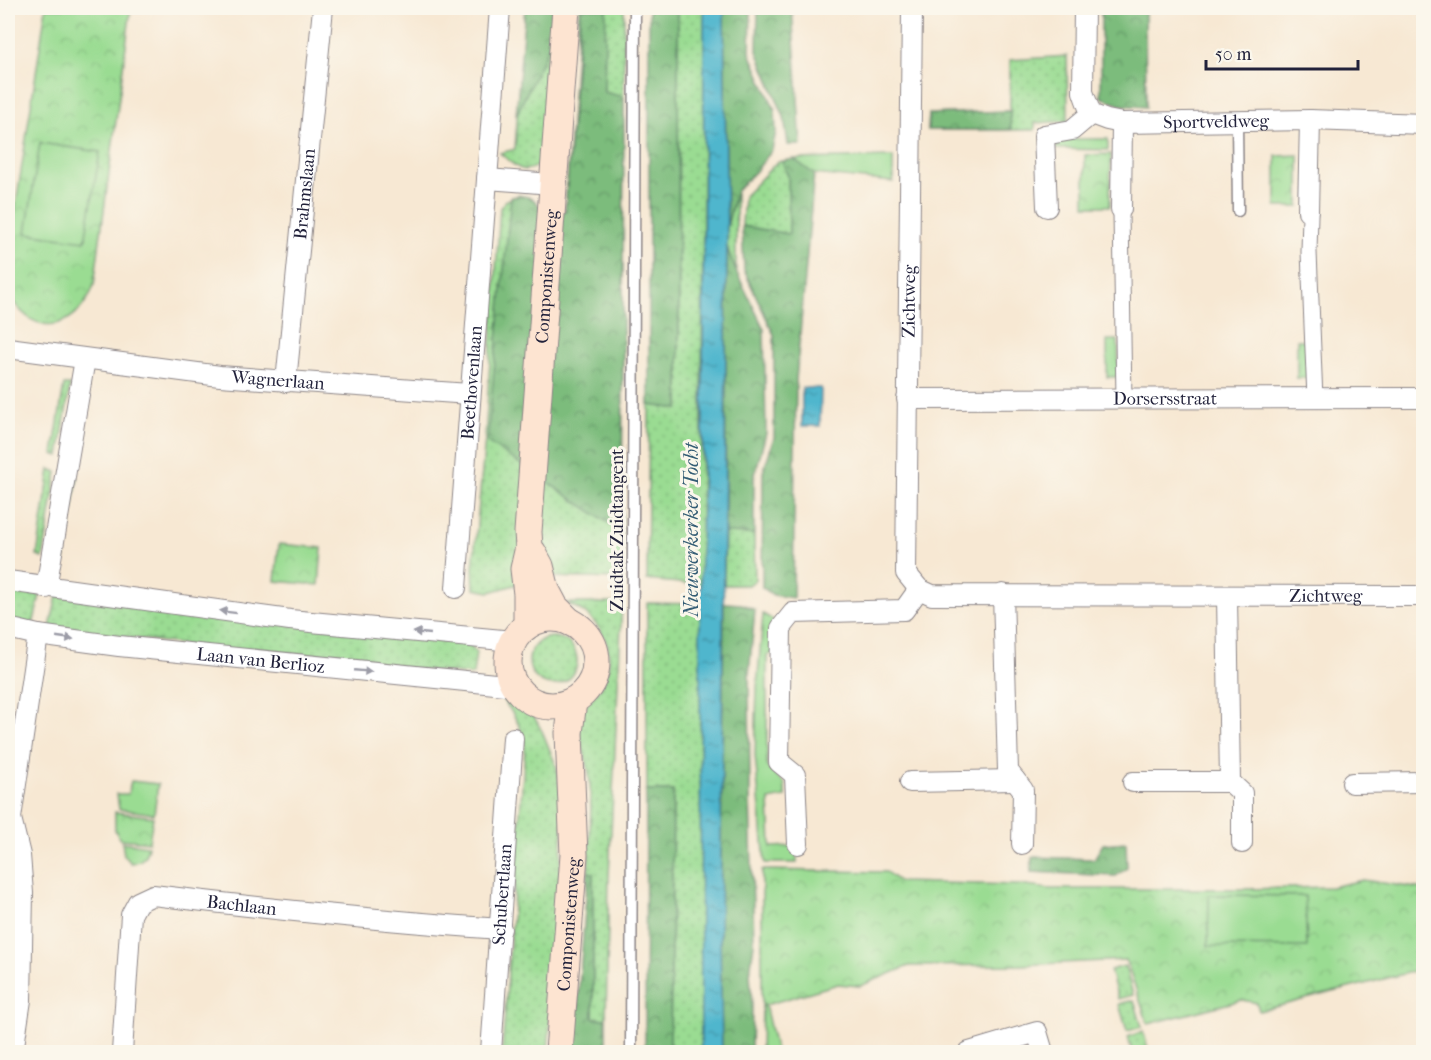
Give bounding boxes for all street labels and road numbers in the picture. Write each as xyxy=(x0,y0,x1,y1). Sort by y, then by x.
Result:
street label: Sportveldweg xyxy=(1163,111,1270,133)
street label: Brahmslaan xyxy=(290,147,320,241)
street label: Componistenweg xyxy=(532,208,562,344)
street label: Zichtweg xyxy=(898,264,920,338)
street label: Beethovenlaan xyxy=(457,324,487,441)
street label: Wagnerlaan xyxy=(230,367,326,395)
street label: Dorsersstraat xyxy=(1113,388,1218,410)
street label: Zuidtak Zuidtangent xyxy=(607,448,628,611)
street label: Zichtweg xyxy=(1289,586,1363,607)
street label: Laan van Berlioz xyxy=(196,644,326,678)
street label: Schubertlaan xyxy=(489,842,517,946)
street label: Componistenweg xyxy=(554,856,585,992)
street label: Bachlaan xyxy=(206,891,278,920)

